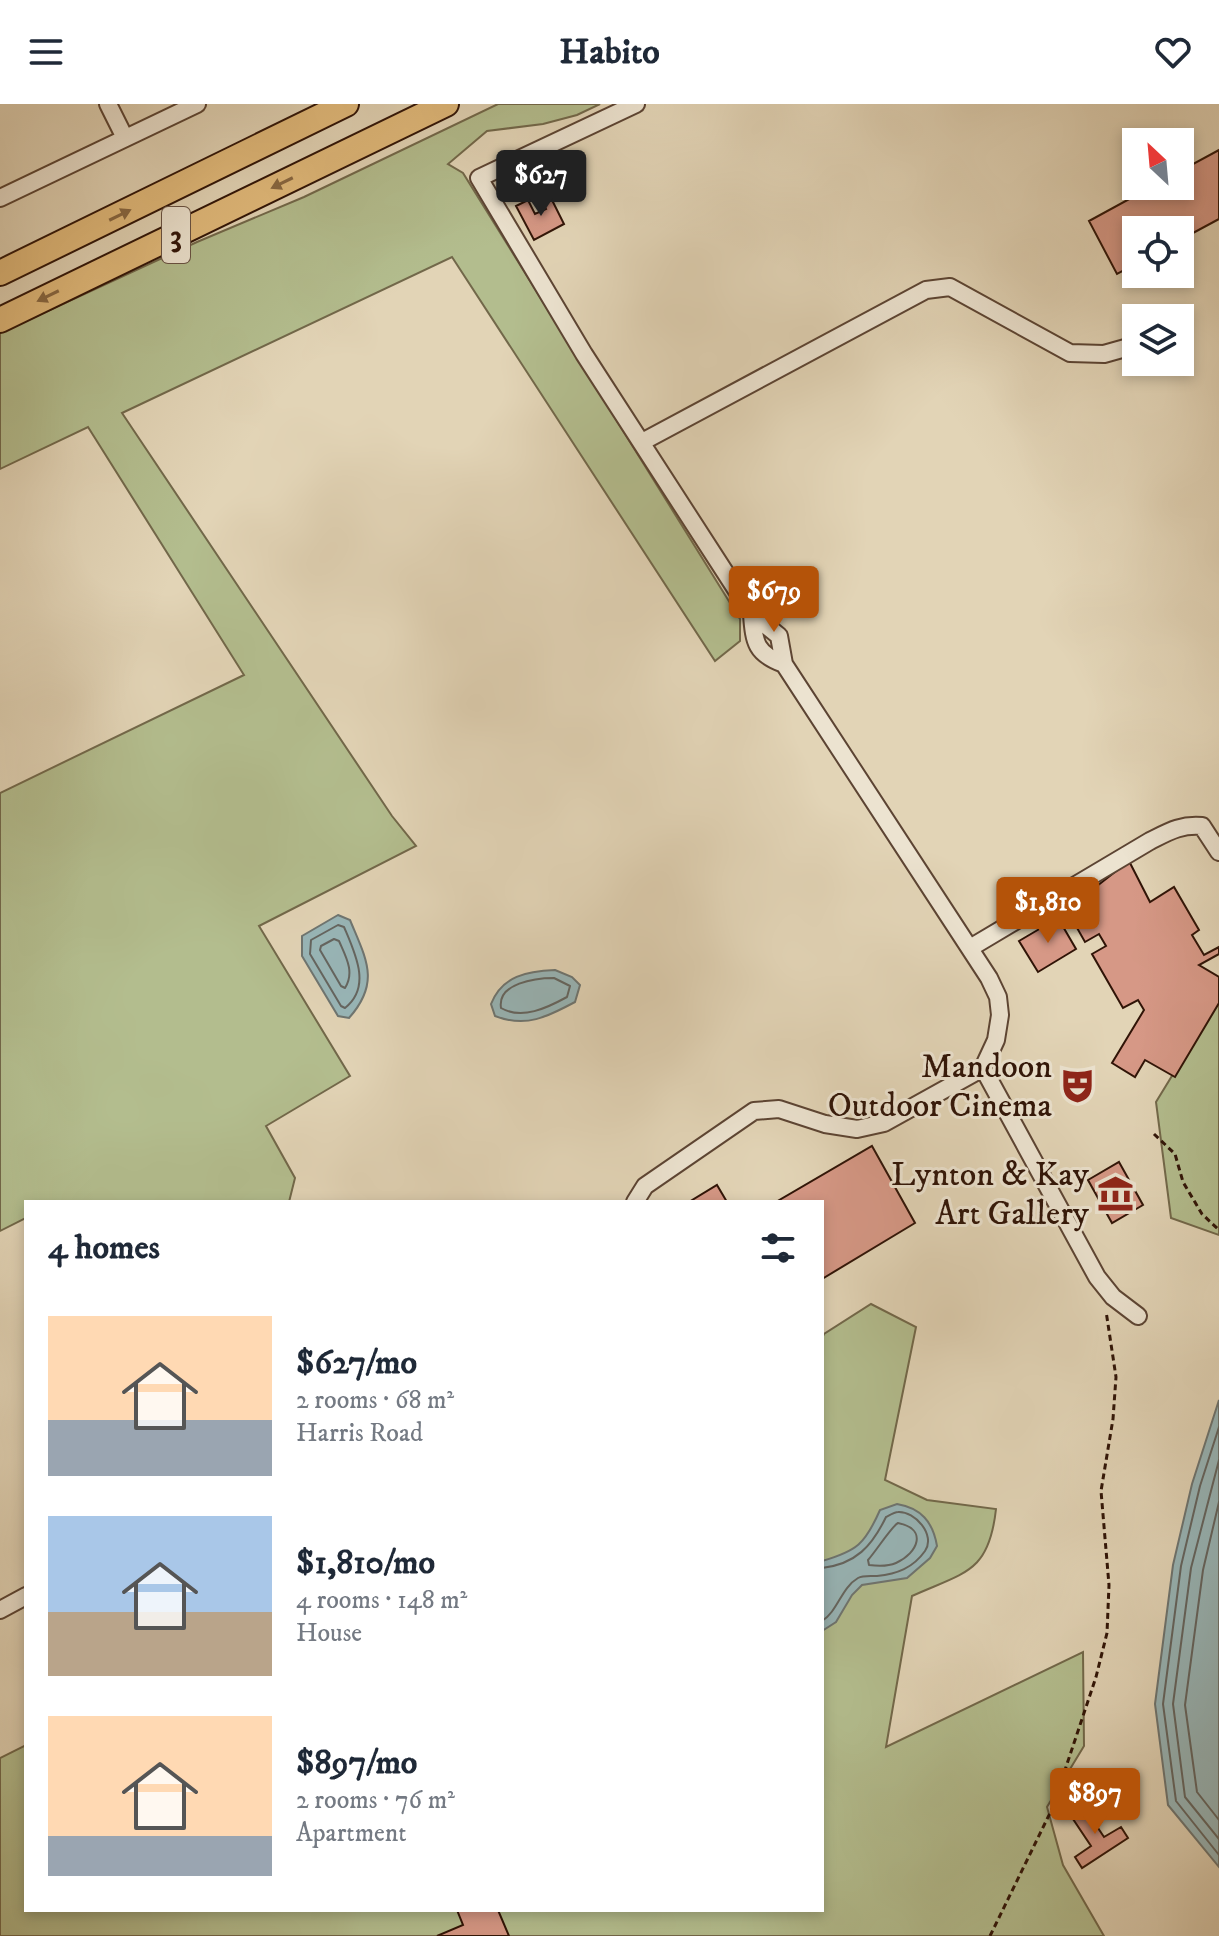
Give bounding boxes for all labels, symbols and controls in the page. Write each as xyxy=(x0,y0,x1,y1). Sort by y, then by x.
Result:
icon: menu xyxy=(24,30,68,74)
text: Habito xyxy=(559,30,660,75)
icon: heart xyxy=(1151,30,1195,74)
north arrow xyxy=(1122,128,1194,200)
map controls xyxy=(1122,128,1194,376)
pin: $627 xyxy=(494,150,588,218)
text: $627 xyxy=(514,159,568,192)
one-way arrow xyxy=(271,176,294,190)
road number: 3 xyxy=(162,207,190,263)
one-way arrow xyxy=(109,208,132,221)
button: locate xyxy=(1122,216,1194,288)
one-way arrow xyxy=(37,290,60,303)
button: layers xyxy=(1122,304,1194,376)
pin: $679 xyxy=(727,566,821,634)
text: $679 xyxy=(747,575,801,608)
pin: $1,810 xyxy=(983,877,1113,945)
text: $1,810 xyxy=(1014,886,1082,919)
place label: Mandoon Outdoor Cinema xyxy=(828,1046,1053,1127)
theatre icon: Mandoon Outdoor Cinema xyxy=(1059,1066,1097,1104)
place label: Lynton & Kay Art Gallery xyxy=(891,1154,1090,1235)
museum icon: Lynton & Kay Art Gallery xyxy=(1096,1174,1134,1212)
icon: filters xyxy=(756,1226,800,1270)
text: 4 homes xyxy=(48,1227,160,1269)
text: $627/mo xyxy=(296,1342,417,1384)
icon: home xyxy=(112,1348,208,1444)
text: 2 rooms · 68 m² xyxy=(296,1384,454,1417)
text: Harris Road xyxy=(296,1417,423,1450)
text: $1,810/mo xyxy=(296,1542,435,1584)
icon: home xyxy=(112,1548,208,1644)
text: 4 rooms · 148 m² xyxy=(296,1584,467,1617)
text: House xyxy=(296,1617,362,1650)
text: $897/mo xyxy=(296,1742,417,1784)
icon: home xyxy=(112,1748,208,1844)
pin: $897 xyxy=(1048,1768,1142,1836)
text: $897 xyxy=(1068,1777,1122,1810)
text: 2 rooms · 76 m² xyxy=(296,1784,455,1817)
text: Apartment xyxy=(296,1817,407,1850)

